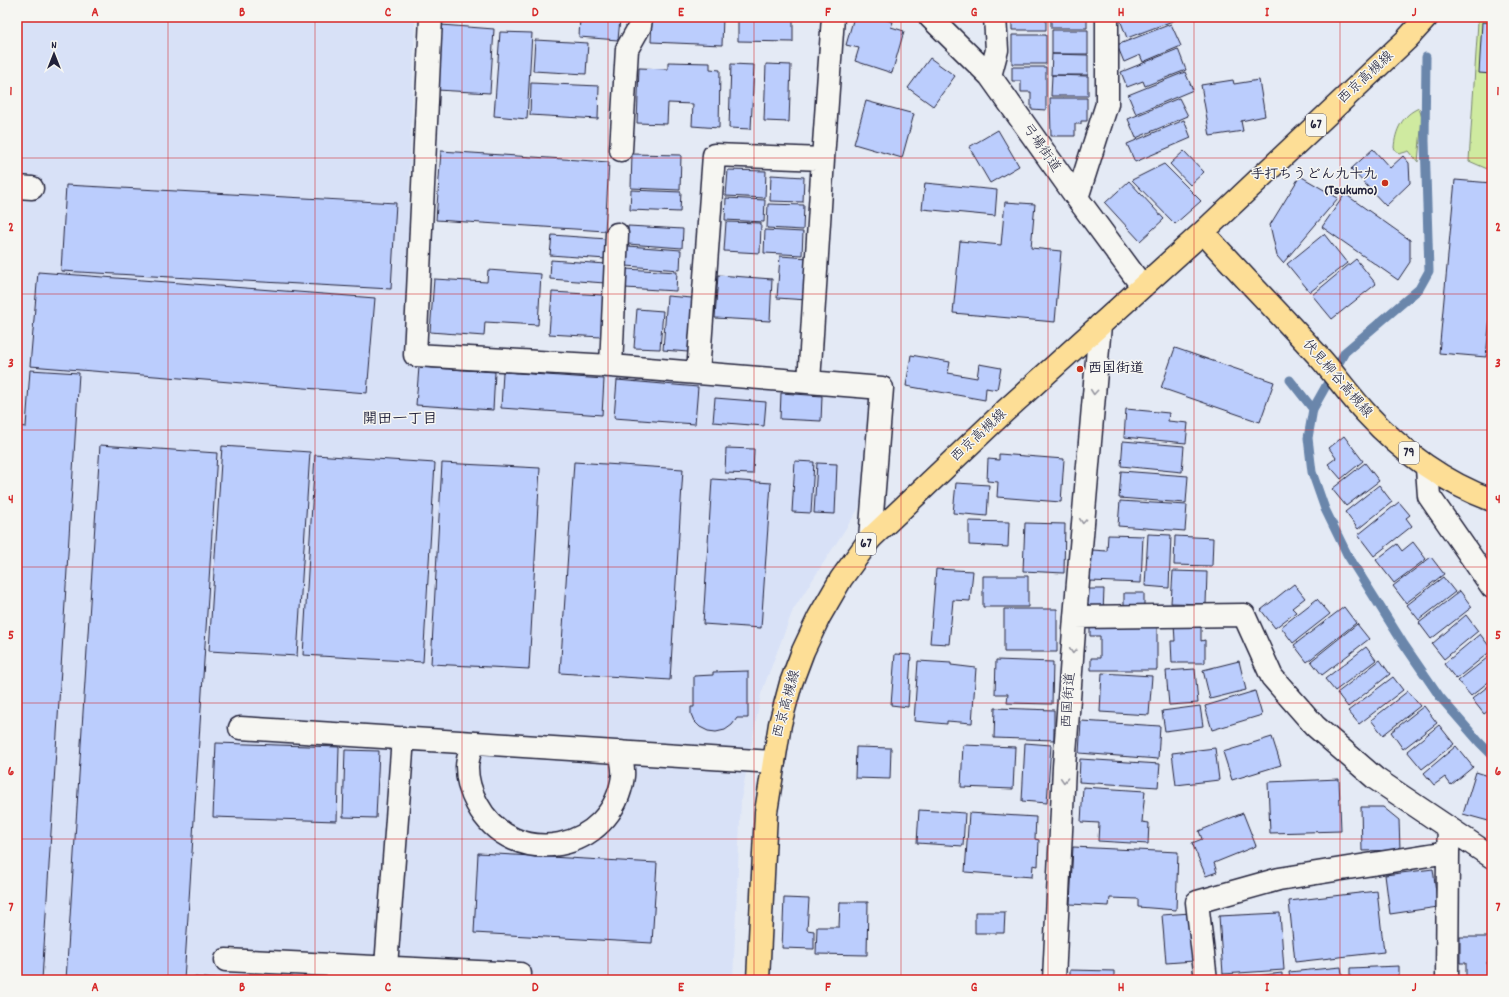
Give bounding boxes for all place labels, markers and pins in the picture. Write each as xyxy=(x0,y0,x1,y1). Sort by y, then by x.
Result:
place label: 手打ちうどん九十九 (Tsukumo) xyxy=(1250,165,1377,201)
marker: 手打ちうどん九十九 (Tsukumo) xyxy=(1380,178,1390,188)
place label: 西国街道 xyxy=(1088,359,1144,379)
marker: 西国街道 xyxy=(1075,364,1085,374)

